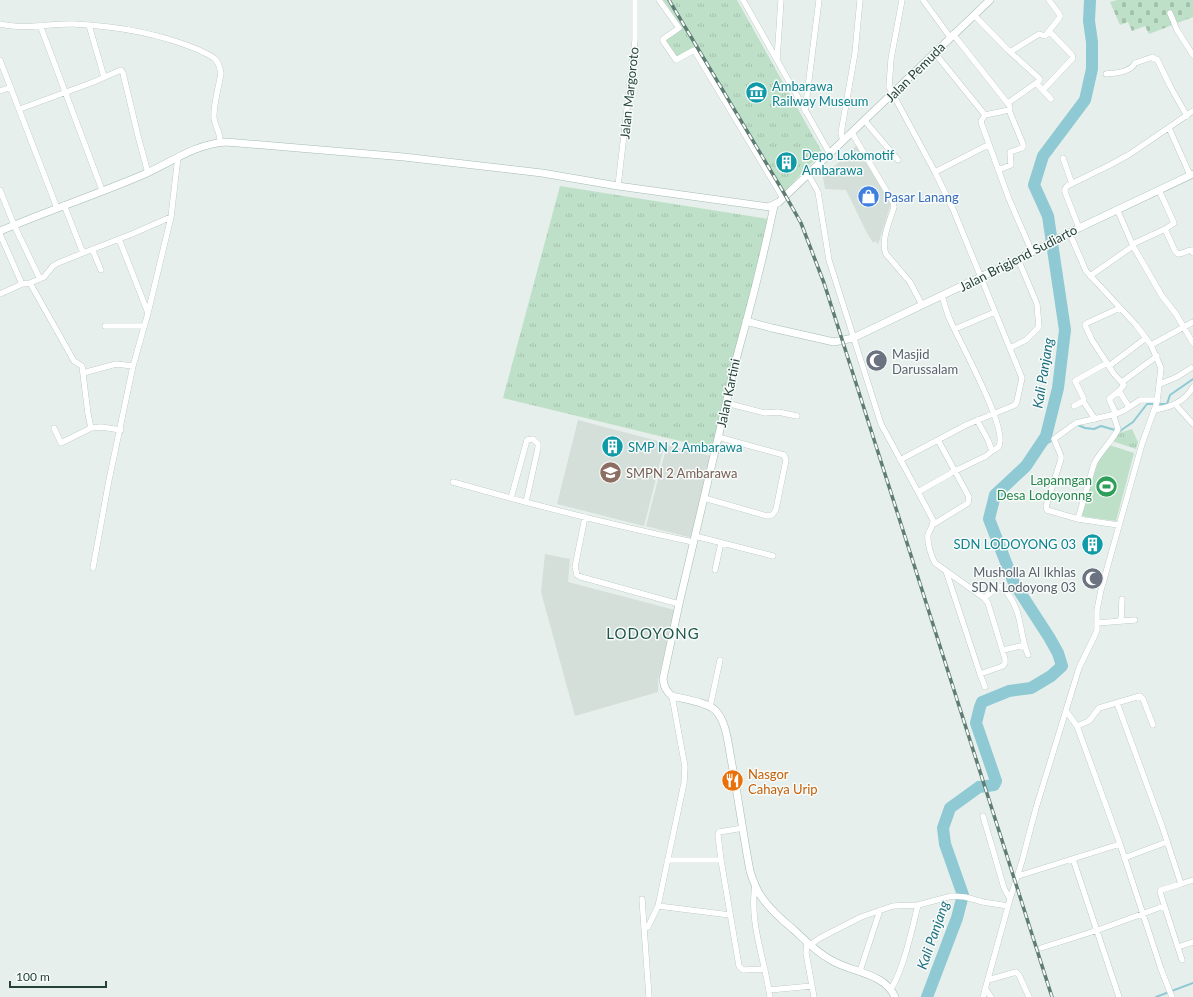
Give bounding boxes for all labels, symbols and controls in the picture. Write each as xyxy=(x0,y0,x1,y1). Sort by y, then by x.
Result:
street label: Jalan Pemuda xyxy=(882,39,948,105)
street label: Jalan Margoroto xyxy=(616,46,642,140)
place label: Ambarawa Railway Museum xyxy=(772,78,868,109)
museum icon: Ambarawa Railway Museum xyxy=(743,80,769,106)
place label: Depo Lokomotif Ambarawa xyxy=(802,147,895,178)
building icon: Depo Lokomotif Ambarawa xyxy=(774,149,800,175)
shop icon: Pasar Lanang xyxy=(855,184,881,210)
place label: Pasar Lanang xyxy=(884,189,959,205)
street label: Jalan Brigjend Sudiarto xyxy=(956,221,1080,295)
water label: Kali Panjang xyxy=(1029,336,1057,410)
place label: Masjid Darussalam xyxy=(892,346,958,377)
mosque icon: Masjid Darussalam xyxy=(864,348,890,374)
street label: Jalan Kartini xyxy=(713,357,743,429)
building icon: SMP N 2 Ambarawa xyxy=(600,434,626,460)
place label: SMP N 2 Ambarawa xyxy=(628,439,742,455)
school or university icon: SMPN 2 Ambarawa xyxy=(598,460,624,486)
place label: SMPN 2 Ambarawa xyxy=(626,465,737,481)
place label: Lapanngan Desa Lodoyonng xyxy=(997,472,1092,503)
sports icon: Lapanngan Desa Lodoyonng xyxy=(1094,474,1120,500)
building icon: SDN LODOYONG 03 xyxy=(1079,531,1105,557)
place label: SDN LODOYONG 03 xyxy=(954,536,1076,552)
place label: Musholla Al Ikhlas SDN Lodoyong 03 xyxy=(971,564,1076,595)
mosque icon: Musholla Al Ikhlas SDN Lodoyong 03 xyxy=(1079,566,1105,592)
district label: LODOYONG xyxy=(606,624,700,642)
place label: Nasgor Cahaya Urip xyxy=(748,766,818,797)
restaurant icon: Nasgor Cahaya Urip xyxy=(719,768,745,794)
water label: Kali Panjang xyxy=(913,898,952,971)
scale bar xyxy=(10,963,106,989)
text: 100 m xyxy=(16,969,50,984)

